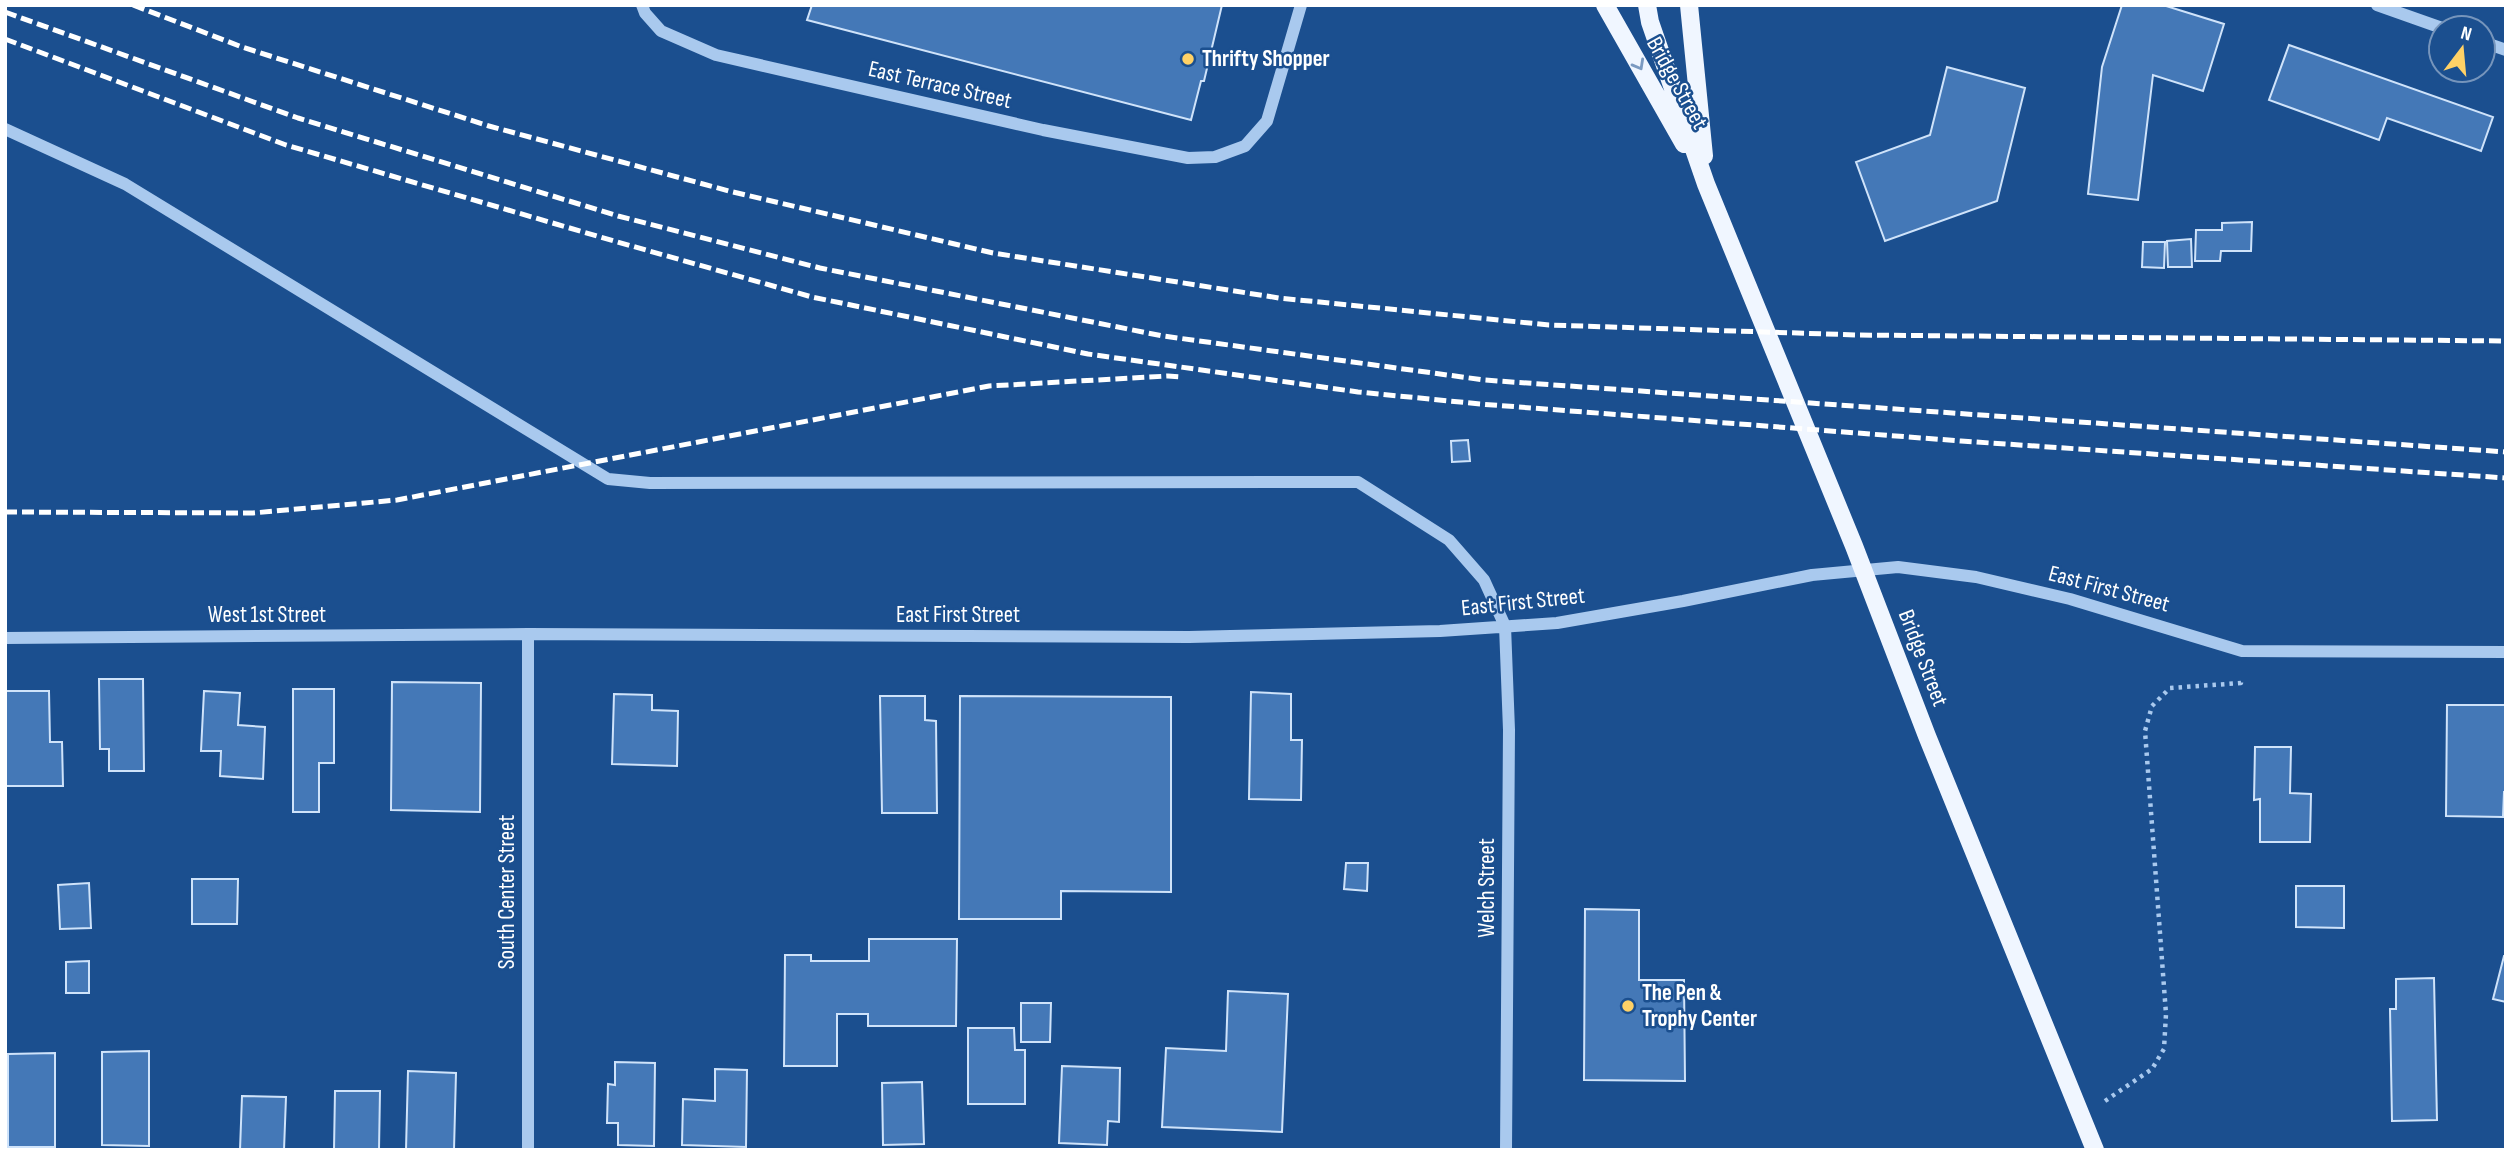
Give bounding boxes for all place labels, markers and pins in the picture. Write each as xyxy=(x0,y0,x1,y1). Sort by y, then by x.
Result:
place label: Thrifty Shopper xyxy=(1202,45,1330,73)
marker: Thrifty Shopper xyxy=(1180,51,1196,67)
place label: The Pen & Trophy Center xyxy=(1642,979,1757,1033)
marker: The Pen & Trophy Center xyxy=(1620,998,1636,1014)

